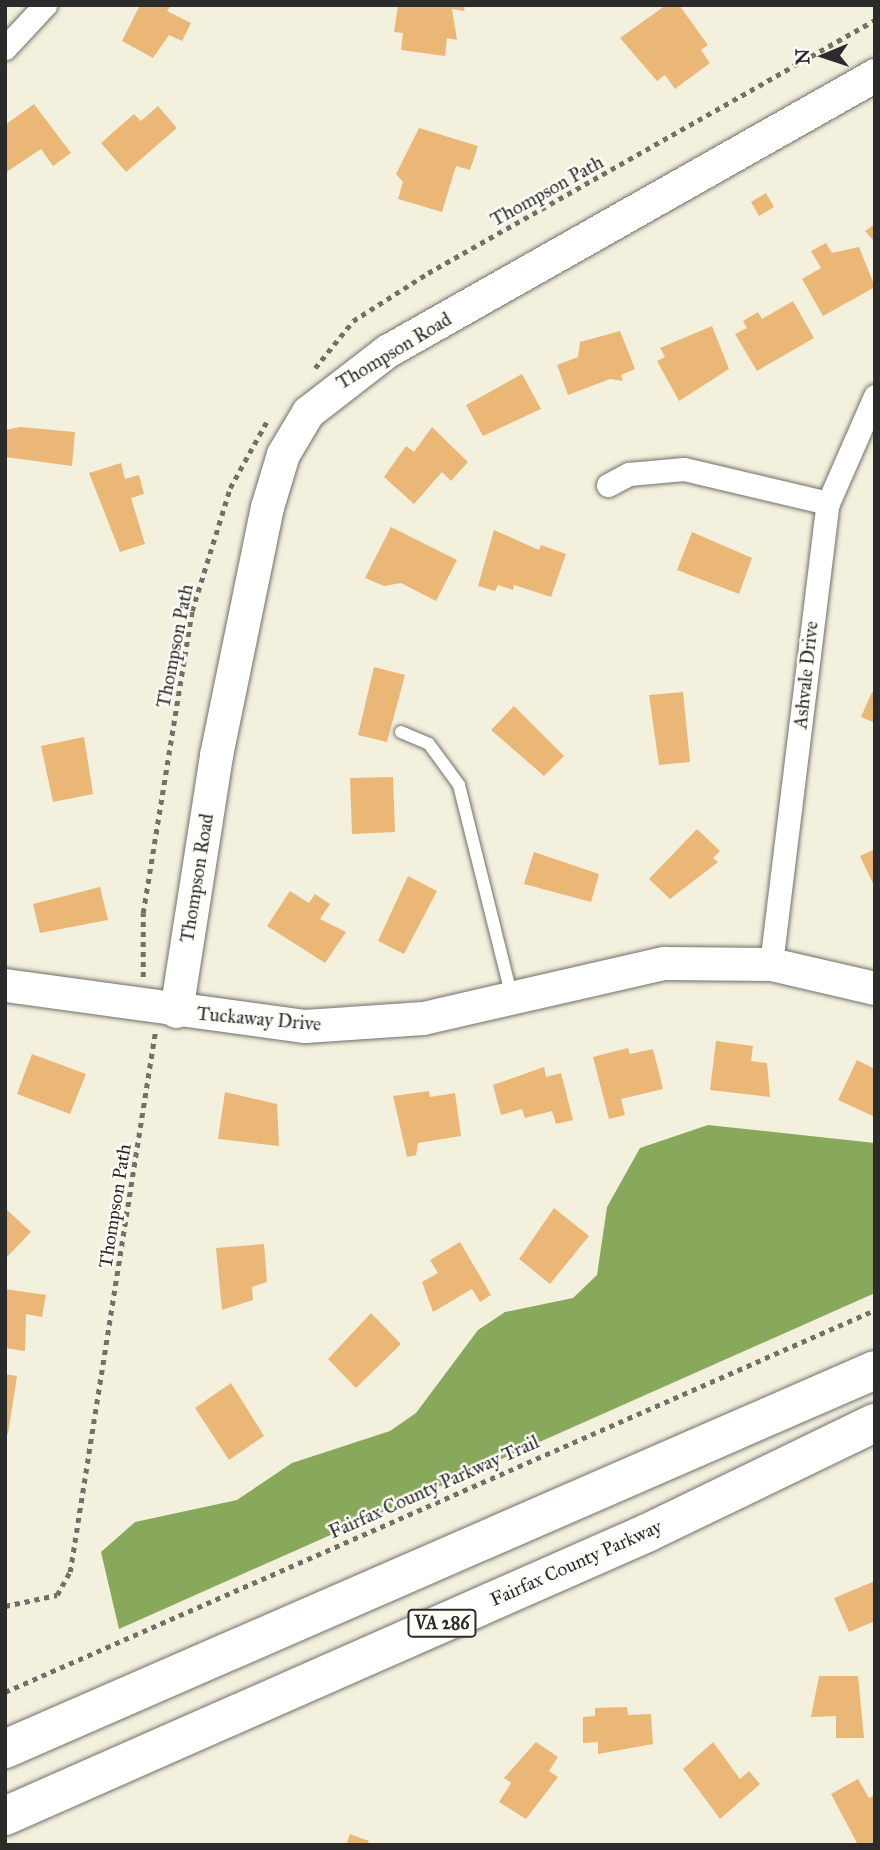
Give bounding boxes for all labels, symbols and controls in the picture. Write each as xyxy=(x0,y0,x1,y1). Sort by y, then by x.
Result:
north arrow xyxy=(789,21,859,91)
text: N xyxy=(791,48,814,65)
street label: Thompson Path xyxy=(487,151,607,231)
street label: Thompson Road xyxy=(332,308,456,394)
street label: Thompson Path xyxy=(152,582,198,710)
street label: Ashvale Drive xyxy=(789,620,823,730)
street label: Thompson Road xyxy=(176,812,218,944)
street label: Tuckaway Drive xyxy=(196,1002,322,1036)
street label: Thompson Path xyxy=(94,1142,136,1270)
street label: Fairfax County Parkway Trail xyxy=(325,1430,543,1544)
street label: Fairfax County Parkway xyxy=(487,1515,665,1611)
road number: VA 286 xyxy=(407,1608,477,1638)

